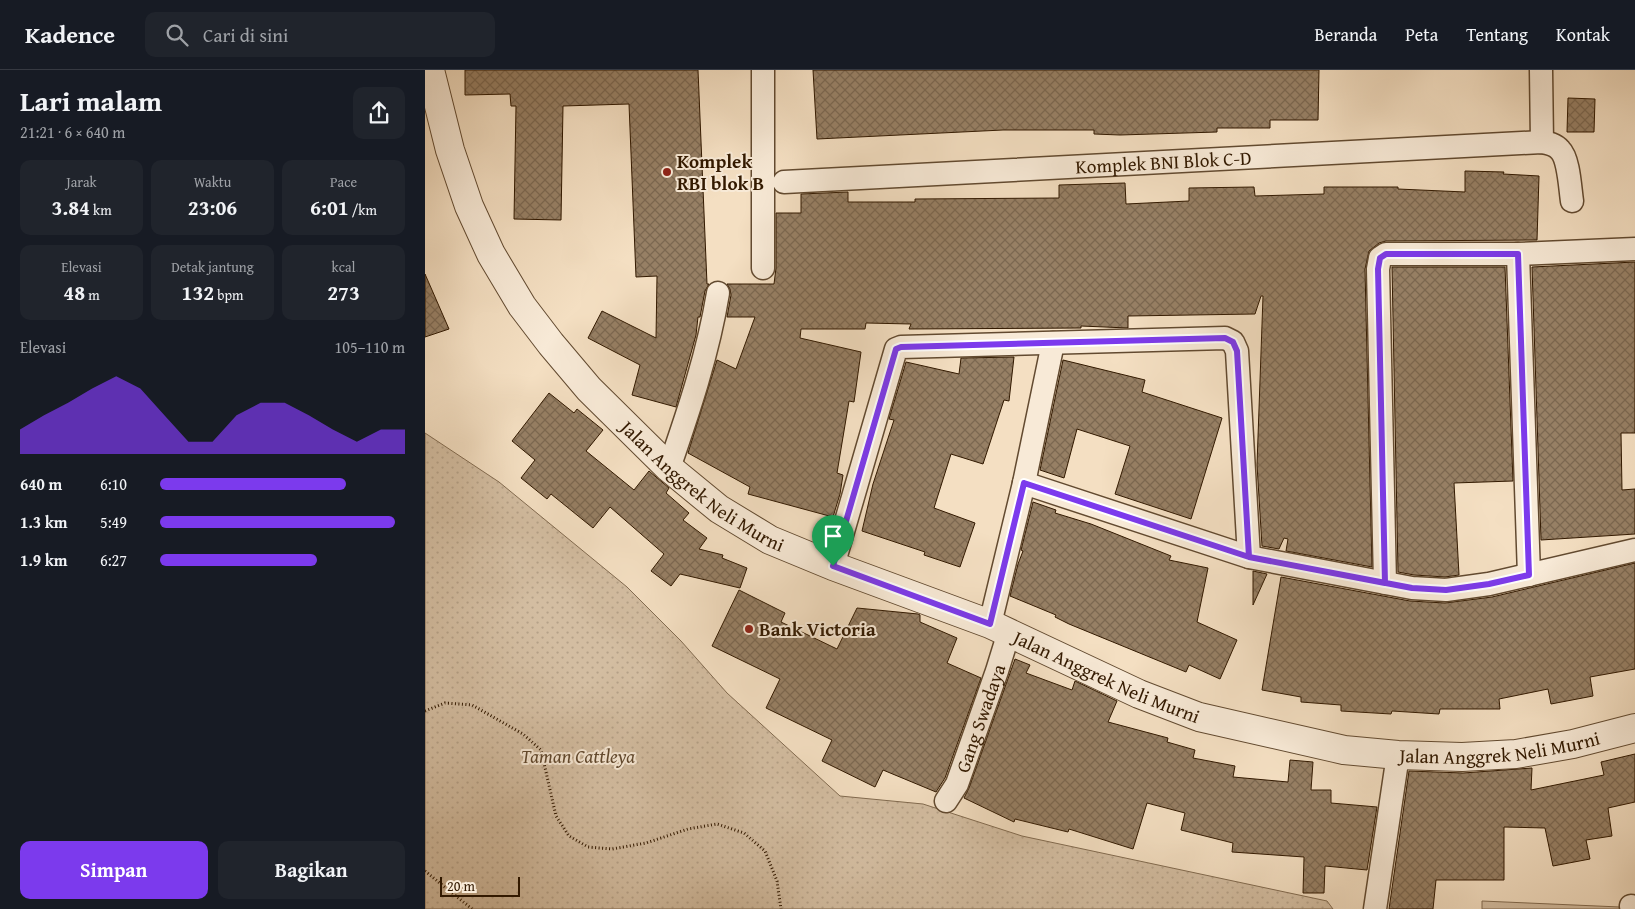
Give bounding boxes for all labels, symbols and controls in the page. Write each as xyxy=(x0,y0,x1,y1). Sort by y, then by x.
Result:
search box xyxy=(145,12,495,57)
text: Kadence xyxy=(25,17,115,52)
icon: search xyxy=(163,21,191,49)
text: Cari di sini xyxy=(203,21,288,49)
text: Beranda xyxy=(1315,21,1377,48)
text: Peta xyxy=(1405,21,1438,48)
text: Tentang xyxy=(1466,21,1528,48)
text: Kontak xyxy=(1556,21,1610,48)
text: Lari malam xyxy=(20,80,162,121)
button: share xyxy=(353,87,405,139)
text: 21:21 · 6 × 640 m xyxy=(20,120,125,144)
street label: Komplek BNI Blok C-D xyxy=(1075,143,1252,181)
place label: Komplek RBI blok B xyxy=(677,147,764,197)
marker: Komplek RBI blok B xyxy=(661,166,673,178)
text: Jarak xyxy=(66,172,97,192)
text: Waktu xyxy=(194,172,231,192)
text: Pace xyxy=(330,172,357,192)
text: 3.84 xyxy=(51,192,90,223)
text: 23:06 xyxy=(188,192,237,223)
text: 6:01 xyxy=(310,192,349,223)
text: km xyxy=(90,200,112,220)
text: /km xyxy=(349,200,377,220)
text: Elevasi xyxy=(61,257,102,277)
text: Detak jantung xyxy=(171,257,254,277)
text: kcal xyxy=(332,257,355,277)
text: 48 xyxy=(63,277,85,308)
text: 132 xyxy=(182,277,214,308)
text: 273 xyxy=(327,277,360,308)
text: m xyxy=(85,285,100,305)
text: bpm xyxy=(214,285,243,305)
text: Elevasi xyxy=(20,335,66,359)
text: 105–110 m xyxy=(335,335,405,359)
street label: Jalan Anggrek Neli Murni xyxy=(613,412,789,558)
text: 640 m xyxy=(20,472,62,496)
text: 6:10 xyxy=(100,472,127,496)
text: 1.3 km xyxy=(20,510,67,534)
text: 5:49 xyxy=(100,510,127,534)
pin xyxy=(812,515,854,566)
icon: arrive xyxy=(819,522,847,550)
text: 1.9 km xyxy=(20,548,67,572)
text: 6:27 xyxy=(100,548,127,572)
place label: Bank Victoria xyxy=(759,615,876,643)
street label: Jalan Anggrek Neli Murni xyxy=(1007,622,1204,730)
marker: Bank Victoria xyxy=(743,623,755,635)
street label: Gang Swadaya xyxy=(948,661,1012,776)
street label: Jalan Anggrek Neli Murni xyxy=(1397,724,1603,771)
park label: Taman Cattleya xyxy=(521,742,635,770)
button: Simpan xyxy=(20,841,208,899)
button: Bagikan xyxy=(218,841,405,899)
scale bar xyxy=(440,874,520,897)
text: 20 m xyxy=(447,876,475,896)

